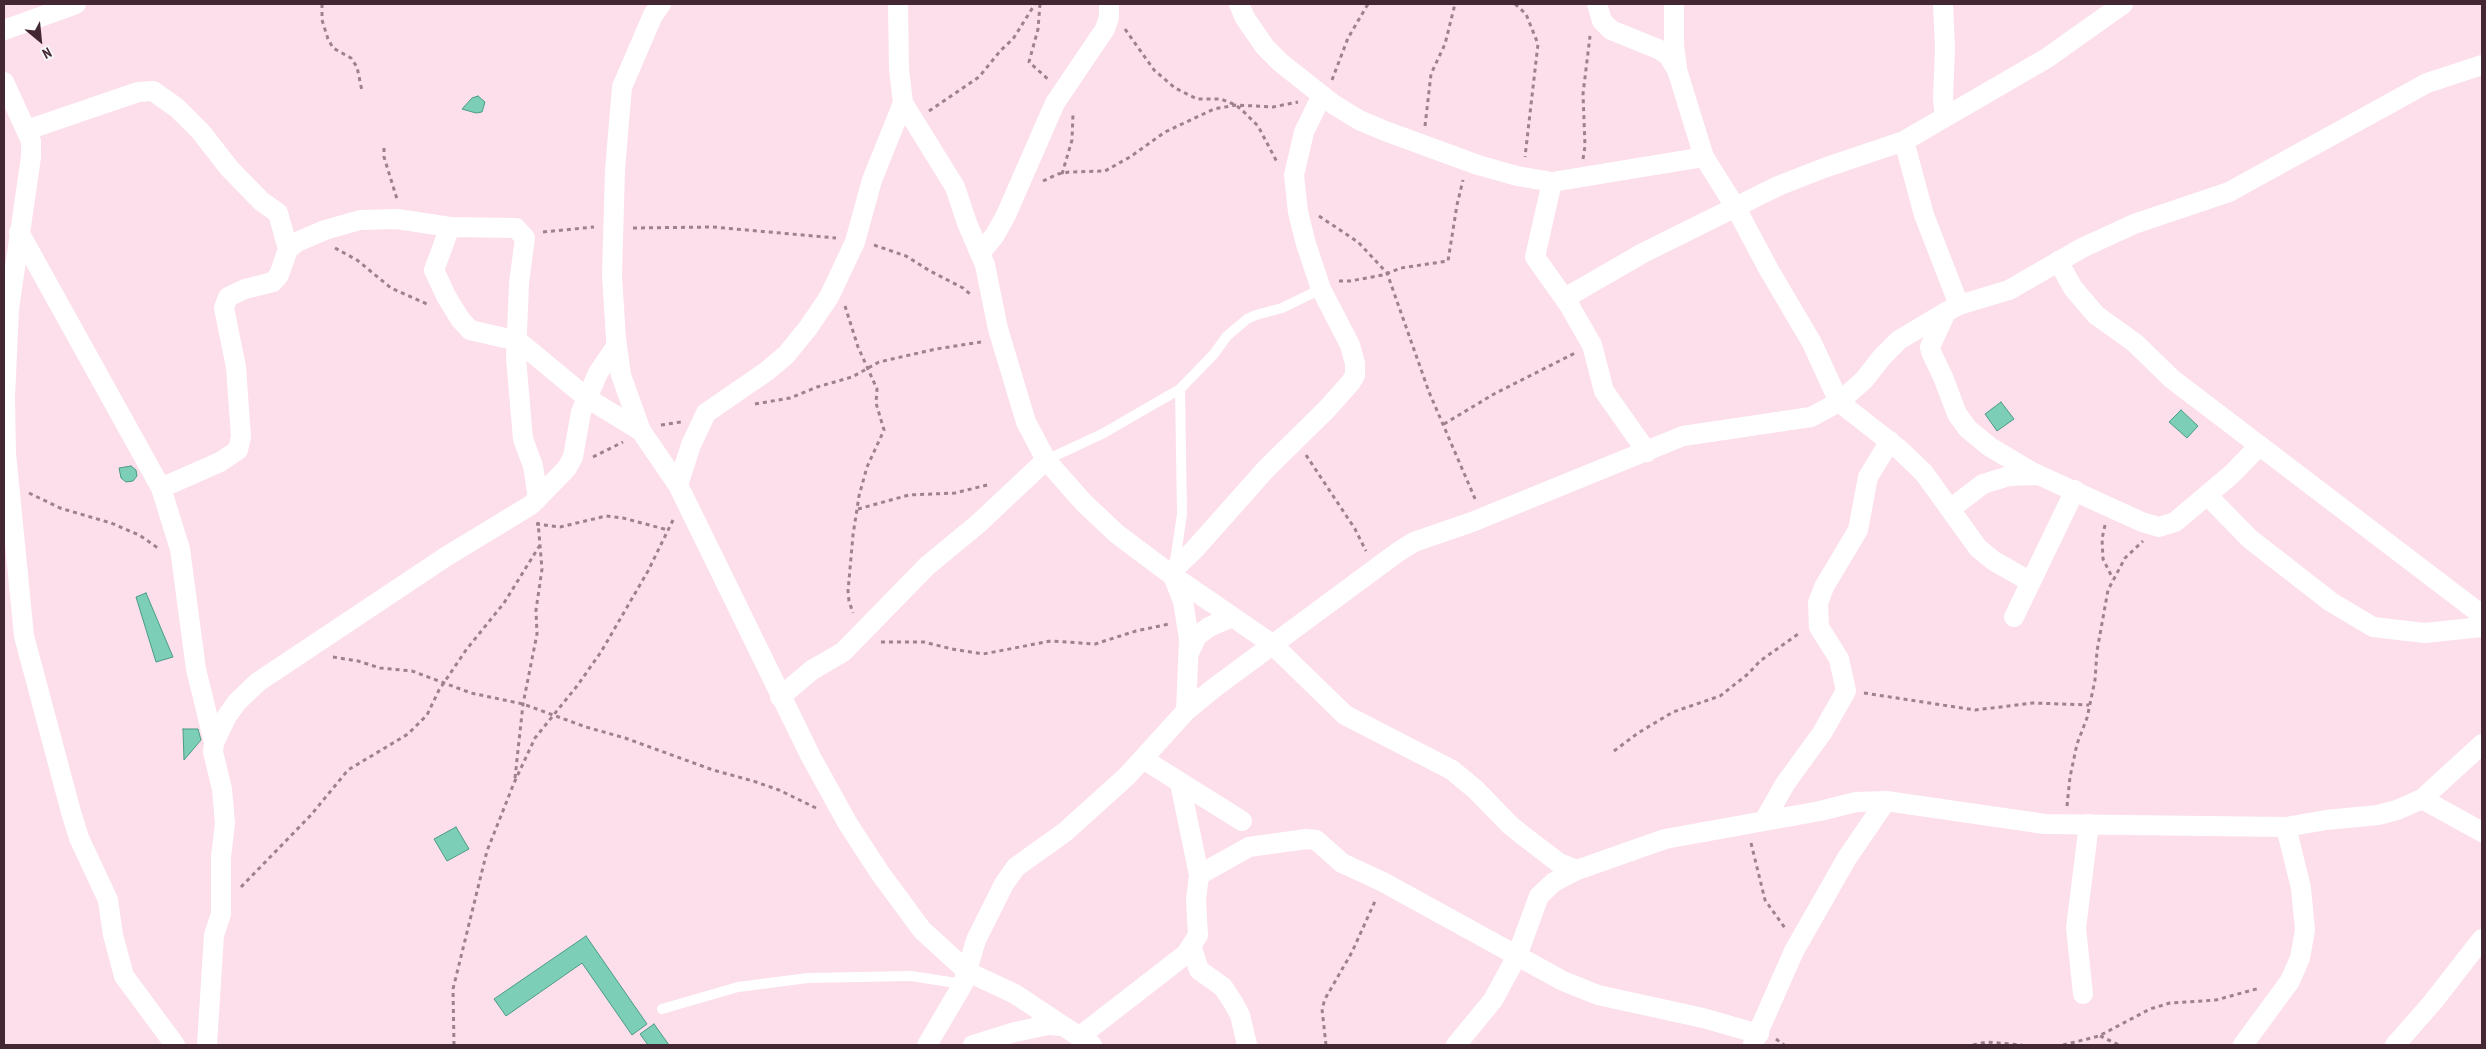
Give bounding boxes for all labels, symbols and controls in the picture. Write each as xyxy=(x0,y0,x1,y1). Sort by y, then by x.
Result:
north arrow xyxy=(15,15,65,65)
text: N xyxy=(39,44,55,63)

